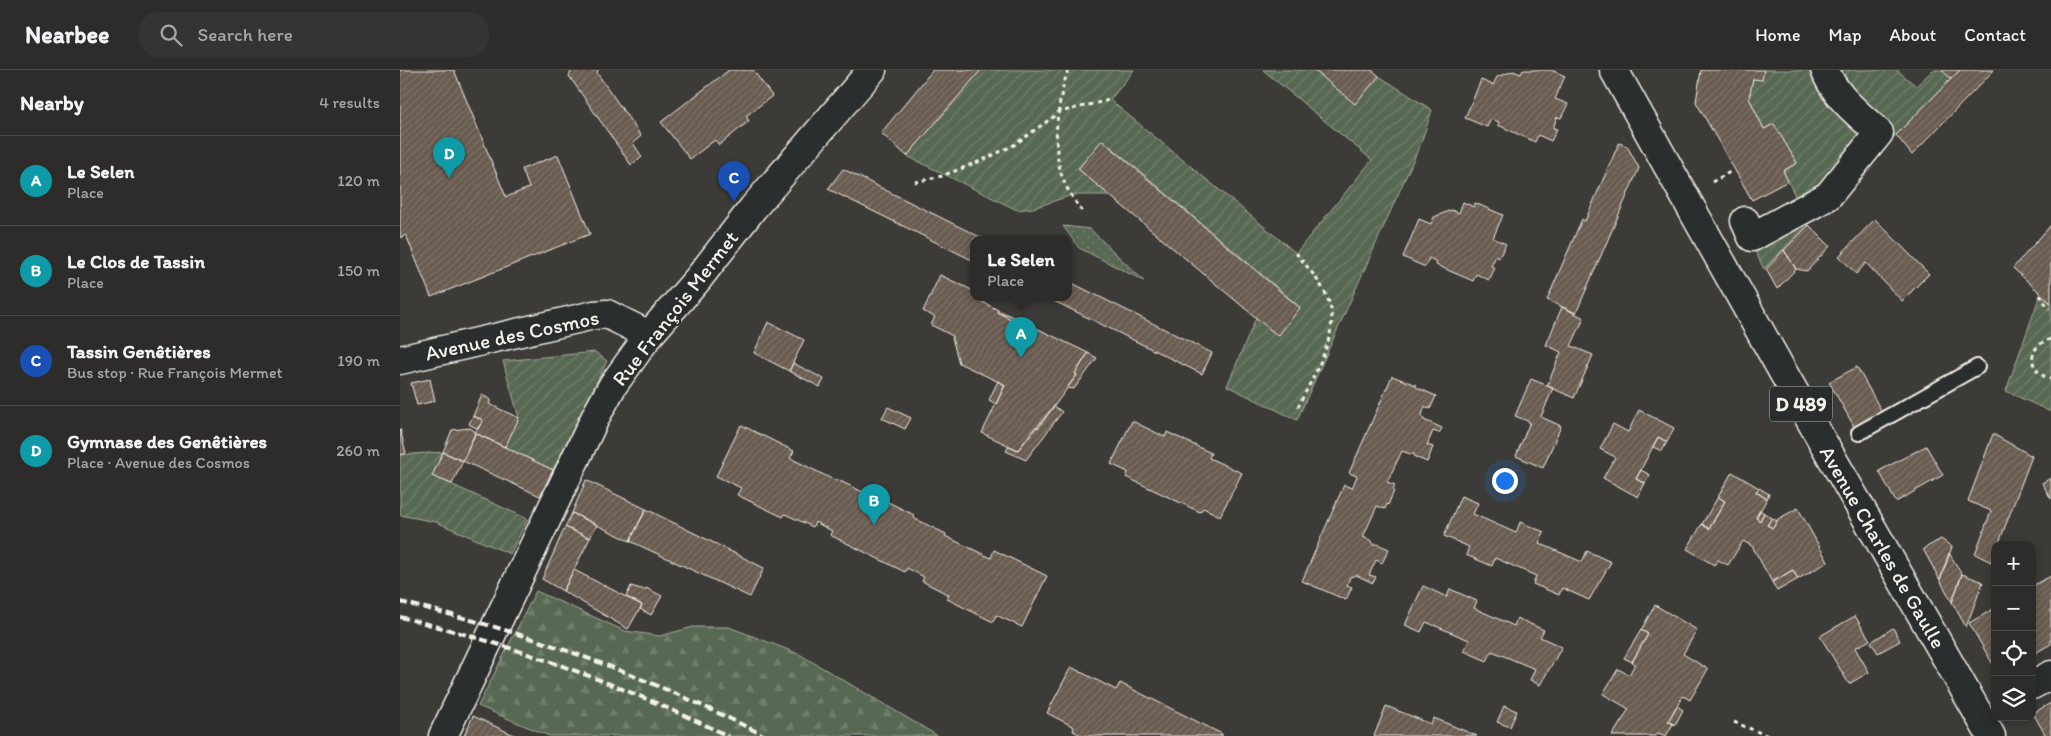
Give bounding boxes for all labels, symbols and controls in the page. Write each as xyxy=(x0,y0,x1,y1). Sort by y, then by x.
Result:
search box xyxy=(139,12,489,57)
text: Nearbee xyxy=(25,20,109,49)
icon: search xyxy=(157,21,185,49)
text: Search here xyxy=(197,23,293,46)
text: Home xyxy=(1755,24,1801,46)
text: Map xyxy=(1829,24,1862,46)
text: About xyxy=(1890,24,1936,46)
text: Contact xyxy=(1964,24,2026,46)
text: Nearby xyxy=(20,90,84,115)
text: 4 results xyxy=(319,93,380,112)
pin: D xyxy=(433,137,465,178)
text: Le Selen xyxy=(67,160,134,183)
pin: C xyxy=(718,161,750,202)
text: A xyxy=(31,171,41,190)
text: 120 m xyxy=(337,171,380,190)
text: Place xyxy=(67,183,104,202)
street label: Rue François Mermet xyxy=(607,225,743,391)
popup xyxy=(970,236,1072,301)
text: Le Selen xyxy=(987,248,1055,271)
text: Le Clos de Tassin xyxy=(67,250,205,273)
text: B xyxy=(31,261,41,280)
text: 150 m xyxy=(337,261,380,280)
text: Place xyxy=(987,271,1024,290)
text: Place xyxy=(67,273,104,292)
street label: Avenue des Cosmos xyxy=(423,304,601,366)
pin: A xyxy=(1005,317,1037,358)
text: Tassin Genêtières xyxy=(67,340,211,363)
text: C xyxy=(31,351,41,370)
text: 190 m xyxy=(337,351,380,370)
text: Bus stop · Rue François Mermet xyxy=(67,363,283,382)
road number: D 489 xyxy=(1770,386,1832,422)
text: Gymnase des Genêtières xyxy=(67,430,267,453)
text: D xyxy=(31,441,41,460)
text: 260 m xyxy=(336,441,380,460)
street label: Avenue Charles de Gaulle xyxy=(1815,441,1951,653)
text: Place · Avenue des Cosmos xyxy=(67,453,250,472)
your location xyxy=(1492,468,1518,494)
pin: B xyxy=(858,484,890,525)
map controls xyxy=(1991,541,2036,721)
button: + xyxy=(1991,541,2036,586)
button: − xyxy=(1991,586,2036,631)
button: locate xyxy=(1991,631,2036,676)
button: layers xyxy=(1991,676,2036,721)

